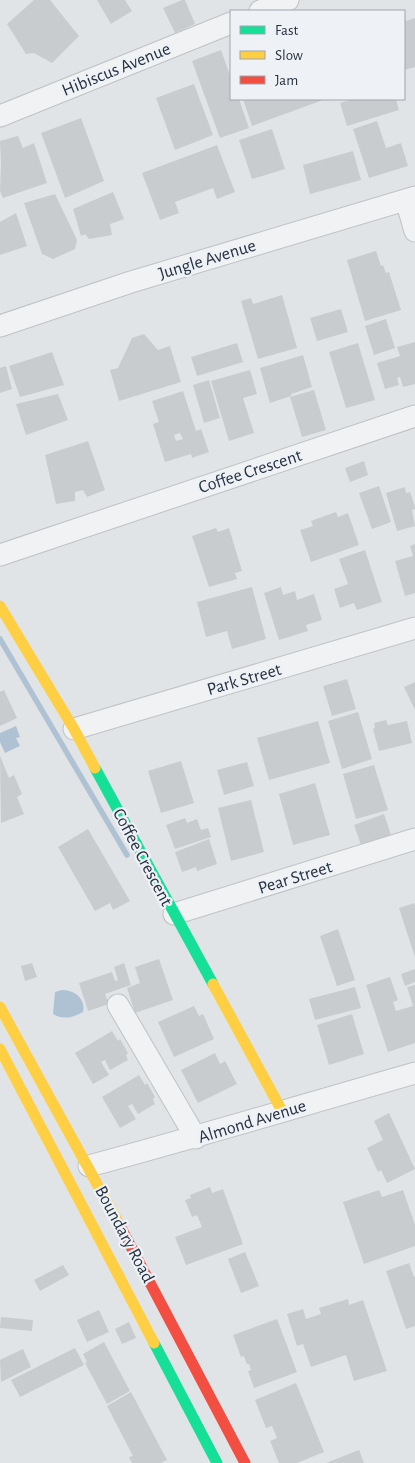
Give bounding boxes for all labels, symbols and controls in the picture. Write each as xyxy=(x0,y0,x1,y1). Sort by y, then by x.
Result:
legend xyxy=(230,10,405,100)
text: Fast xyxy=(275,23,299,38)
street label: Hibiscus Avenue xyxy=(60,40,173,100)
text: Slow xyxy=(275,48,303,63)
text: Jam xyxy=(275,73,298,88)
street label: Jungle Avenue xyxy=(157,237,258,283)
street label: Coffee Crescent xyxy=(196,447,305,497)
street label: Park Street xyxy=(205,661,284,699)
street label: Coffee Crescent xyxy=(109,806,175,909)
street label: Pear Street xyxy=(256,858,335,898)
street label: Almond Avenue xyxy=(196,1097,308,1147)
street label: Boundary Road xyxy=(91,1183,157,1286)

